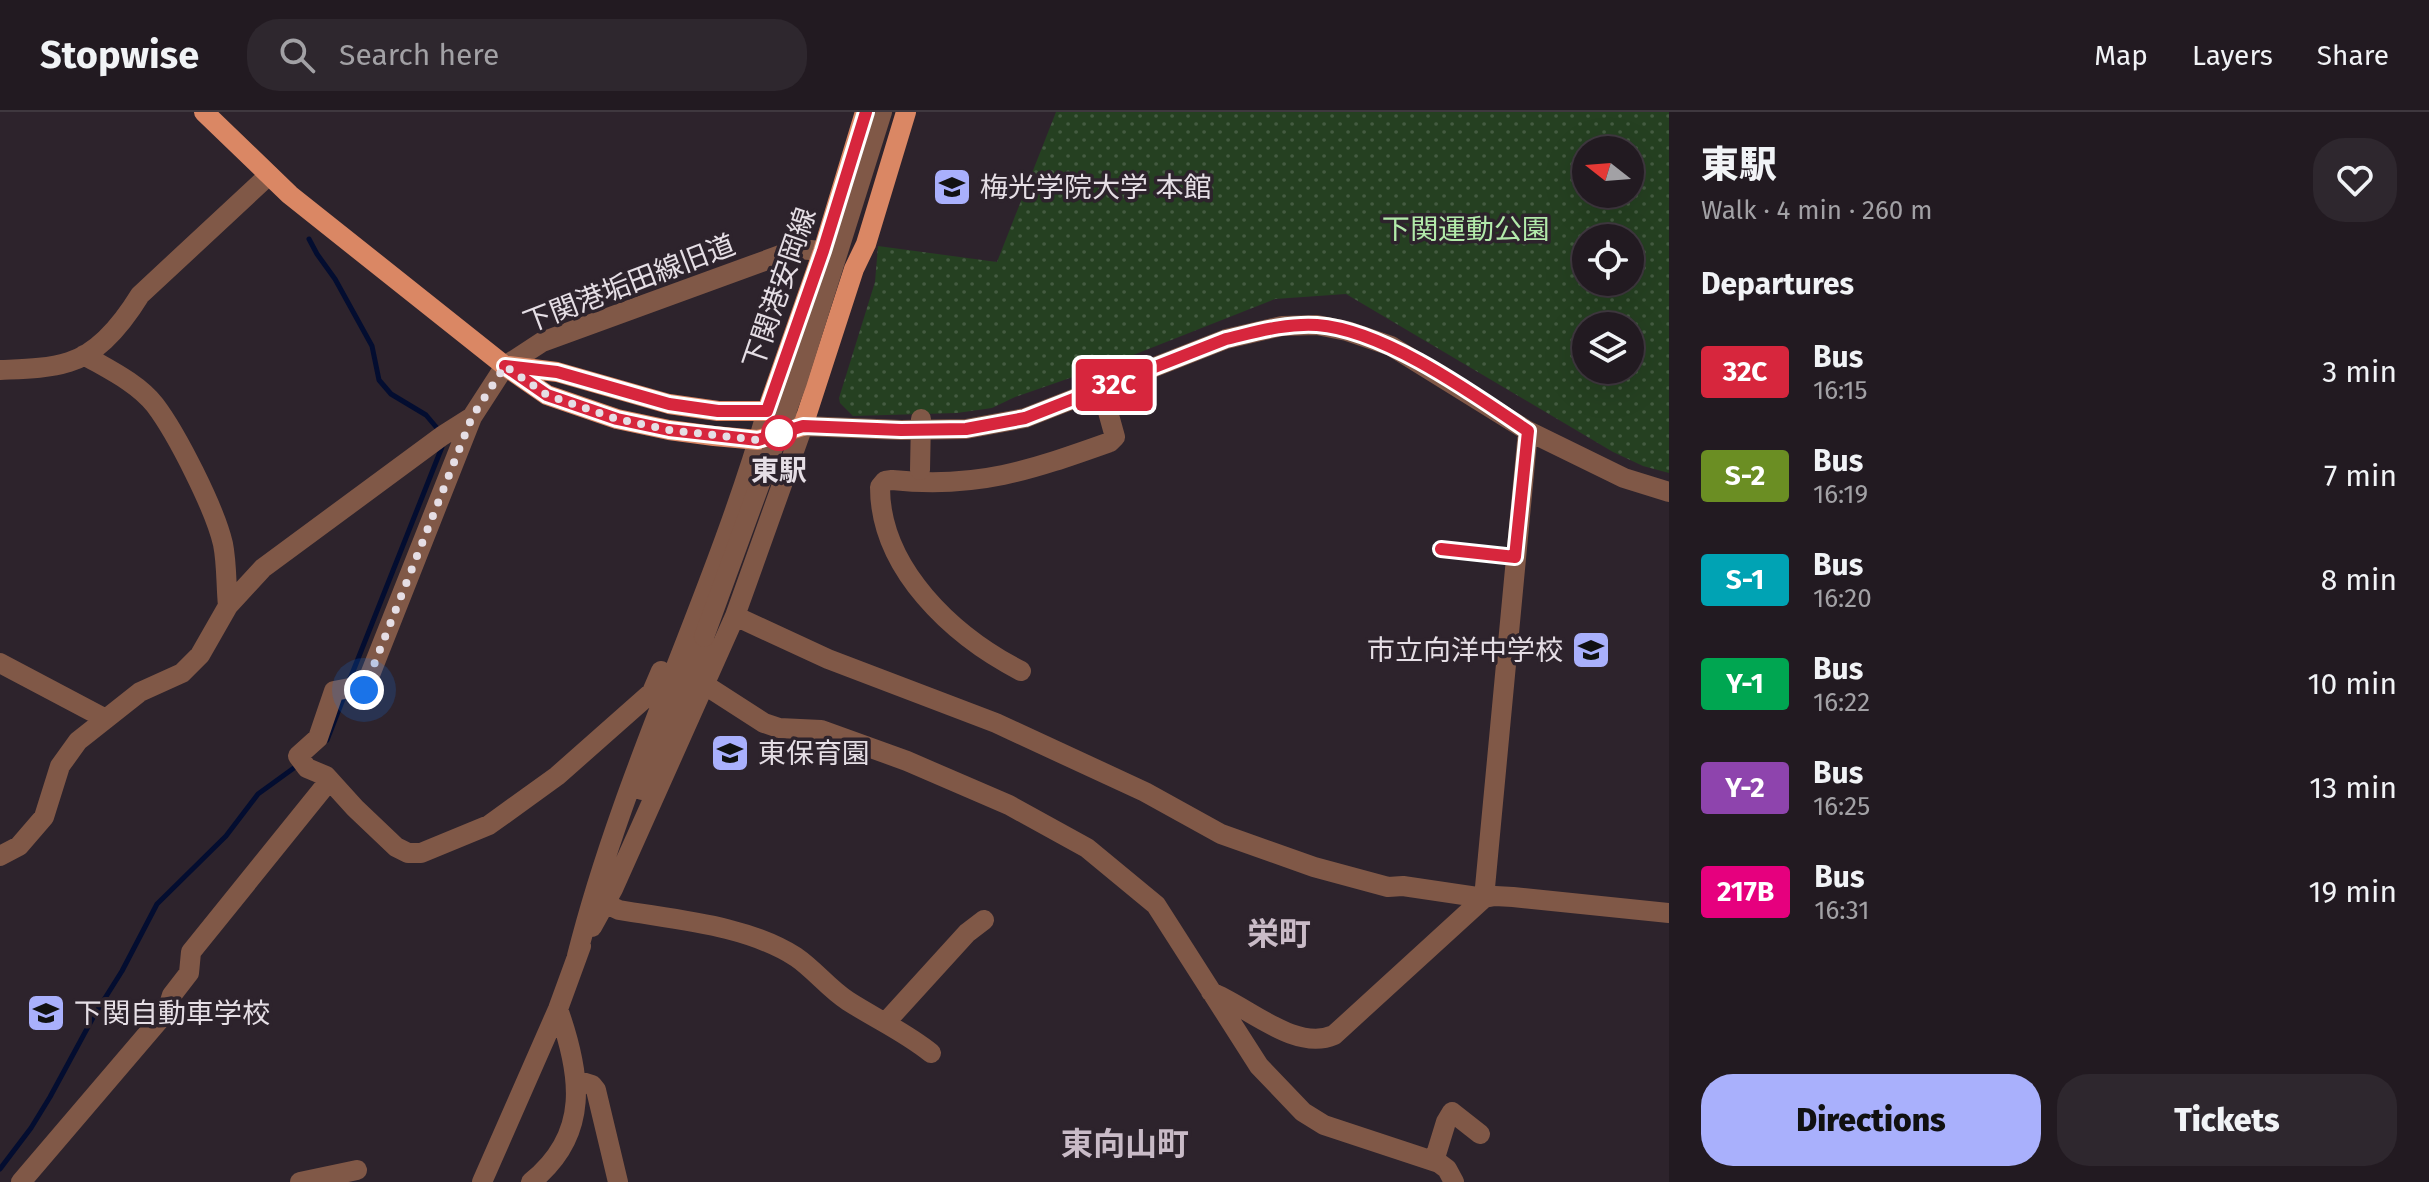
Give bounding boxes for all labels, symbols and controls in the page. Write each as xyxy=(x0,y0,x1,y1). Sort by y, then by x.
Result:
search box xyxy=(247,19,807,91)
text: Stopwise xyxy=(40,32,199,78)
icon: search xyxy=(275,33,319,77)
text: Search here xyxy=(339,37,499,73)
text: Map xyxy=(2094,39,2148,72)
text: Layers xyxy=(2192,39,2273,72)
text: Share xyxy=(2317,39,2389,72)
north arrow xyxy=(1572,136,1644,208)
map controls xyxy=(1572,136,1644,384)
button: heart xyxy=(2313,138,2397,222)
text: 東駅 xyxy=(1701,142,1777,188)
school or university icon: 梅光学院大学 本館 xyxy=(931,166,973,208)
place label: 梅光学院大学 本館 xyxy=(980,171,1211,204)
text: Walk · 4 min · 260 m xyxy=(1701,195,1933,226)
street label: 下関港安岡線 xyxy=(737,203,822,373)
park label: 下関運動公園 xyxy=(1382,213,1550,246)
button: locate xyxy=(1572,224,1644,296)
street label: 下関港垢田線旧道 xyxy=(519,228,740,339)
text: Departures xyxy=(1701,266,1854,302)
button: layers xyxy=(1572,312,1644,384)
text: Bus xyxy=(1813,339,1863,375)
text: 3 min xyxy=(2322,354,2397,390)
text: 32C xyxy=(1723,355,1767,388)
line badge: 32C xyxy=(1068,359,1160,411)
text: 32C xyxy=(1092,368,1136,401)
text: 16:15 xyxy=(1813,375,1868,406)
marker: 東駅 xyxy=(762,416,796,450)
text: Bus xyxy=(1813,443,1863,479)
place label: 東駅 xyxy=(751,454,807,487)
text: 7 min xyxy=(2324,458,2397,494)
text: S-2 xyxy=(1725,459,1765,492)
text: 16:19 xyxy=(1813,479,1868,510)
text: Bus xyxy=(1813,547,1863,583)
text: 8 min xyxy=(2321,562,2397,598)
text: S-1 xyxy=(1726,563,1764,596)
text: 16:20 xyxy=(1813,583,1872,614)
school or university icon: 市立向洋中学校 xyxy=(1570,629,1612,671)
place label: 市立向洋中学校 xyxy=(1367,634,1563,667)
text: Bus xyxy=(1813,651,1863,687)
text: 10 min xyxy=(2308,666,2397,702)
text: Y-1 xyxy=(1726,667,1764,700)
your location xyxy=(344,670,384,710)
text: 16:22 xyxy=(1813,687,1870,718)
school or university icon: 東保育園 xyxy=(709,732,751,774)
place label: 東保育園 xyxy=(758,737,870,770)
text: Bus xyxy=(1813,755,1863,791)
text: 13 min xyxy=(2309,770,2397,806)
text: Y-2 xyxy=(1725,771,1765,804)
text: 16:25 xyxy=(1813,791,1870,822)
text: Bus xyxy=(1814,859,1864,895)
text: 19 min xyxy=(2309,874,2397,910)
text: 217B xyxy=(1717,875,1774,908)
text: 16:31 xyxy=(1814,895,1869,926)
district label: 栄町 xyxy=(1247,915,1311,953)
school or university icon: 下関自動車学校 xyxy=(25,992,67,1034)
place label: 下関自動車学校 xyxy=(74,997,270,1030)
button: Directions xyxy=(1701,1074,2041,1166)
button: Tickets xyxy=(2057,1074,2397,1166)
district label: 東向山町 xyxy=(1061,1125,1189,1163)

